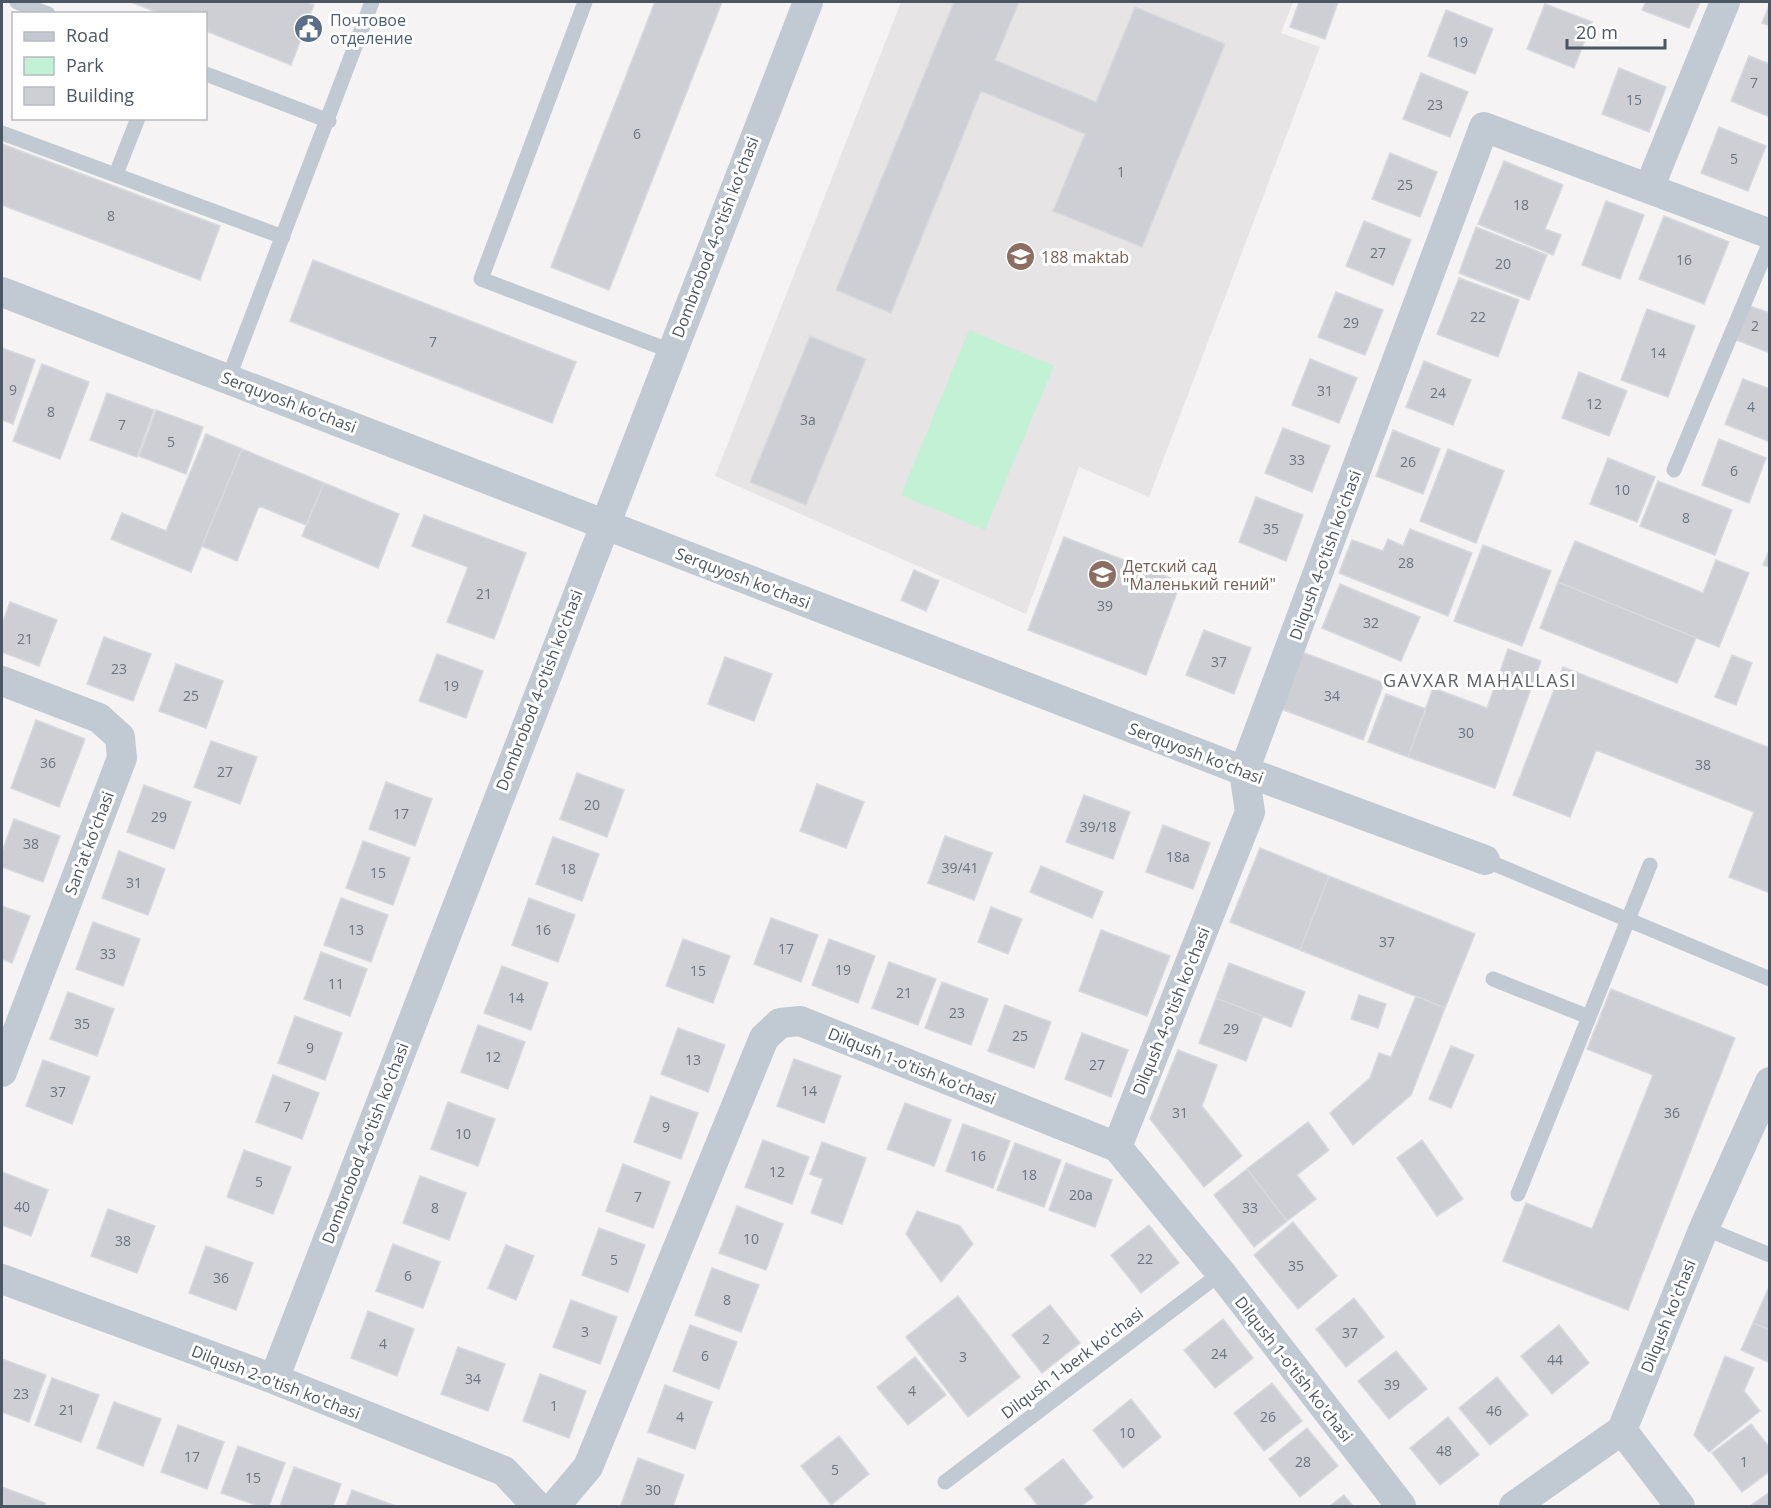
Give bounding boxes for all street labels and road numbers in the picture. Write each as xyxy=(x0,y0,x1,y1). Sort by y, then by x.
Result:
street label: Dombrobod 4-o'tish ko'chasi xyxy=(666,133,764,341)
street label: Serquyosh ko'chasi xyxy=(218,366,360,438)
street label: Dilqush 4-o'tish ko'chasi xyxy=(1284,467,1366,643)
street label: Serquyosh ko'chasi xyxy=(672,542,814,614)
street label: Dombrobod 4-o'tish ko'chasi xyxy=(490,586,588,794)
street label: Serquyosh ko'chasi xyxy=(1125,717,1267,789)
street label: San'at ko'chasi xyxy=(59,788,119,898)
street label: Dilqush 4-o'tish ko'chasi xyxy=(1127,924,1215,1098)
street label: Dilqush 1-o'tish ko'chasi xyxy=(825,1022,999,1110)
street label: Dombrobod 4-o'tish ko'chasi xyxy=(316,1039,414,1247)
street label: Dilqush ko'chasi xyxy=(1635,1256,1701,1376)
street label: Dilqush 1-o'tish ko'chasi xyxy=(1230,1292,1358,1446)
street label: Dilqush 1-berk ko'chasi xyxy=(996,1302,1148,1424)
street label: Dilqush 2-o'tish ko'chasi xyxy=(188,1340,364,1424)

